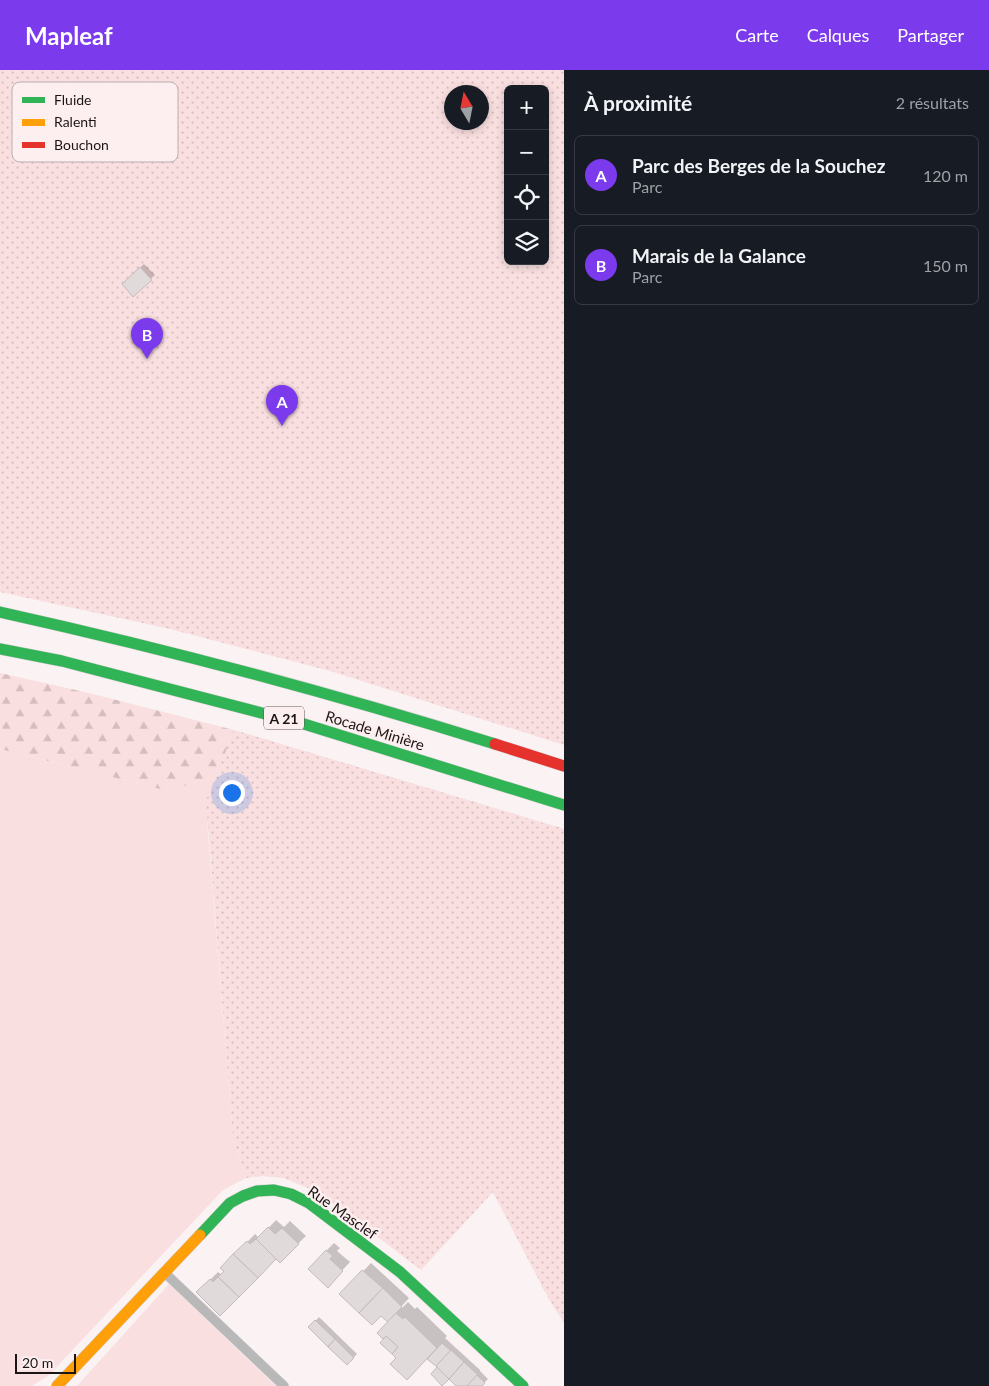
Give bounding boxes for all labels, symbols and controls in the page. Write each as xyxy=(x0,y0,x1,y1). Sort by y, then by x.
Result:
text: Mapleaf xyxy=(25,21,113,50)
text: Carte xyxy=(735,24,779,46)
text: Calques xyxy=(807,24,869,46)
text: Partager xyxy=(897,24,964,46)
legend xyxy=(12,82,178,162)
north arrow xyxy=(444,85,489,130)
map controls xyxy=(504,85,549,265)
button: + xyxy=(504,85,549,130)
text: À proximité xyxy=(584,90,692,115)
text: Fluide xyxy=(54,91,92,108)
text: 2 résultats xyxy=(896,93,969,112)
text: Ralenti xyxy=(54,113,97,130)
button: − xyxy=(504,130,549,175)
text: Bouchon xyxy=(54,136,109,153)
text: Parc des Berges de la Souchez xyxy=(632,154,885,177)
text: A xyxy=(595,166,607,185)
text: 120 m xyxy=(923,166,968,185)
button: locate xyxy=(504,175,549,220)
text: Parc xyxy=(632,177,662,196)
button: layers xyxy=(504,220,549,265)
text: Marais de la Galance xyxy=(632,244,806,267)
text: B xyxy=(596,256,606,275)
text: 150 m xyxy=(923,256,968,275)
text: Parc xyxy=(632,267,662,286)
pin: B xyxy=(131,318,163,359)
pin: A xyxy=(266,385,298,426)
road number: A 21 xyxy=(264,706,304,730)
street label: Rocade Minière xyxy=(323,706,427,754)
your location xyxy=(219,780,245,806)
street label: Rue Masclef xyxy=(305,1181,382,1243)
scale bar xyxy=(15,1351,76,1374)
text: 20 m xyxy=(22,1354,53,1371)

